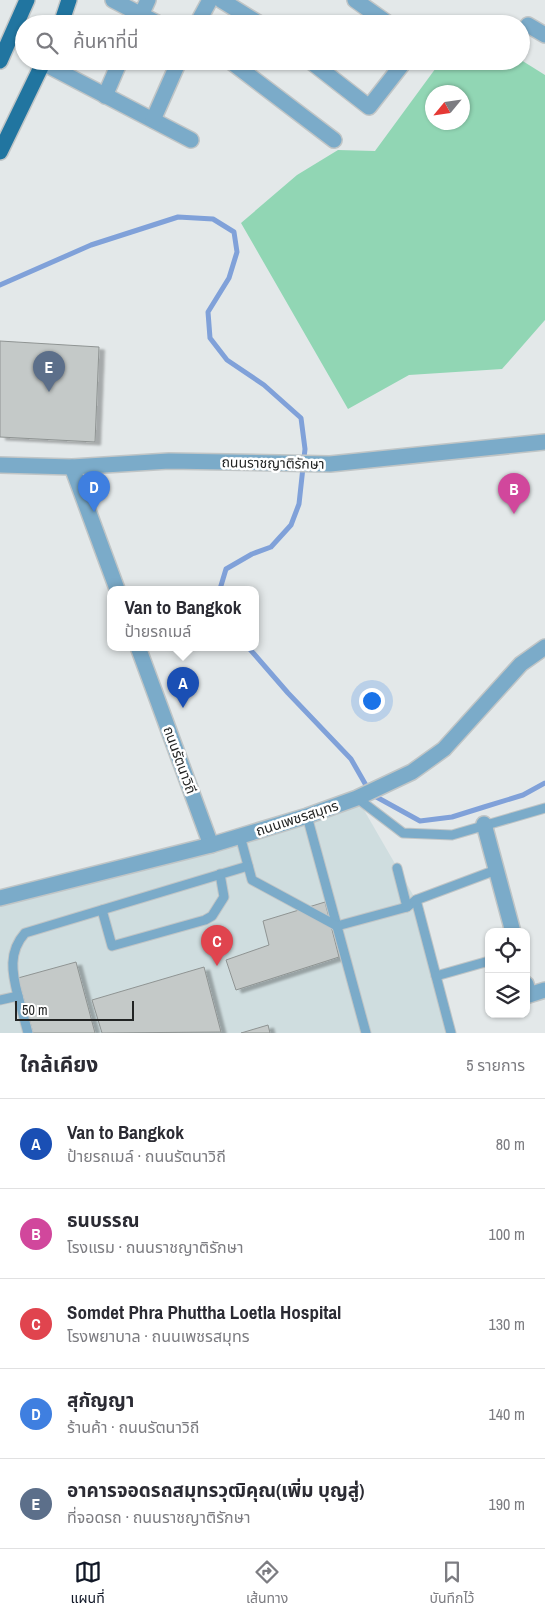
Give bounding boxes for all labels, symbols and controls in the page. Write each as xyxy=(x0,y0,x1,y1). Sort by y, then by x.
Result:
search box xyxy=(15,15,530,70)
text: ค้นหาที่นี่ xyxy=(73,28,138,54)
icon: search xyxy=(33,29,61,57)
north arrow xyxy=(425,85,470,130)
pin: E xyxy=(33,351,65,392)
street label: ถนนราชญาติรักษา xyxy=(221,453,325,473)
pin: D xyxy=(78,471,110,512)
pin: B xyxy=(498,473,530,514)
popup xyxy=(107,586,259,651)
text: Van to Bangkok xyxy=(125,594,241,620)
text: ป้ายรถเมล์ xyxy=(125,620,191,642)
pin: A xyxy=(167,667,199,708)
your location xyxy=(359,688,385,714)
street label: ถนนรัตนาวิถี xyxy=(159,724,201,796)
street label: ถนนเพชรสมุทร xyxy=(253,796,341,840)
pin: C xyxy=(201,925,233,966)
map controls xyxy=(485,928,530,1018)
button: locate xyxy=(485,928,530,973)
button: layers xyxy=(485,973,530,1018)
scale bar xyxy=(15,998,134,1021)
text: 50 m xyxy=(22,1001,48,1019)
text: ใกล้เคียง xyxy=(20,1050,98,1079)
text: 5 รายการ xyxy=(466,1054,525,1076)
text: Van to Bangkok xyxy=(67,1119,184,1145)
text: A xyxy=(31,1133,41,1155)
text: 80 m xyxy=(496,1133,525,1155)
text: ป้ายรถเมล์ · ถนนรัตนาวิถี xyxy=(67,1145,226,1167)
text: ธนบรรณ xyxy=(67,1207,139,1233)
text: B xyxy=(31,1223,41,1245)
text: 100 m xyxy=(489,1223,525,1245)
text: โรงแรม · ถนนราชญาติรักษา xyxy=(67,1236,243,1258)
text: Somdet Phra Phuttha Loetla Hospital xyxy=(67,1299,341,1325)
text: C xyxy=(31,1313,41,1335)
text: 130 m xyxy=(489,1313,525,1335)
text: โรงพยาบาล · ถนนเพชรสมุทร xyxy=(67,1325,249,1347)
text: สุกัญญา xyxy=(67,1387,134,1413)
text: D xyxy=(31,1403,41,1425)
text: 140 m xyxy=(489,1403,525,1425)
text: ร้านค้า · ถนนรัตนาวิถี xyxy=(67,1416,199,1438)
text: อาคารจอดรถสมุทรวุฒิคุณ(เพิ่ม บุญสู่) xyxy=(67,1477,364,1503)
text: E xyxy=(32,1493,40,1515)
text: 190 m xyxy=(489,1493,525,1515)
text: ที่จอดรถ · ถนนราชญาติรักษา xyxy=(67,1506,250,1528)
tab: แผนที่ xyxy=(71,1558,105,1609)
tab: เส้นทาง xyxy=(246,1558,288,1609)
tab: บันทึกไว้ xyxy=(429,1558,474,1609)

